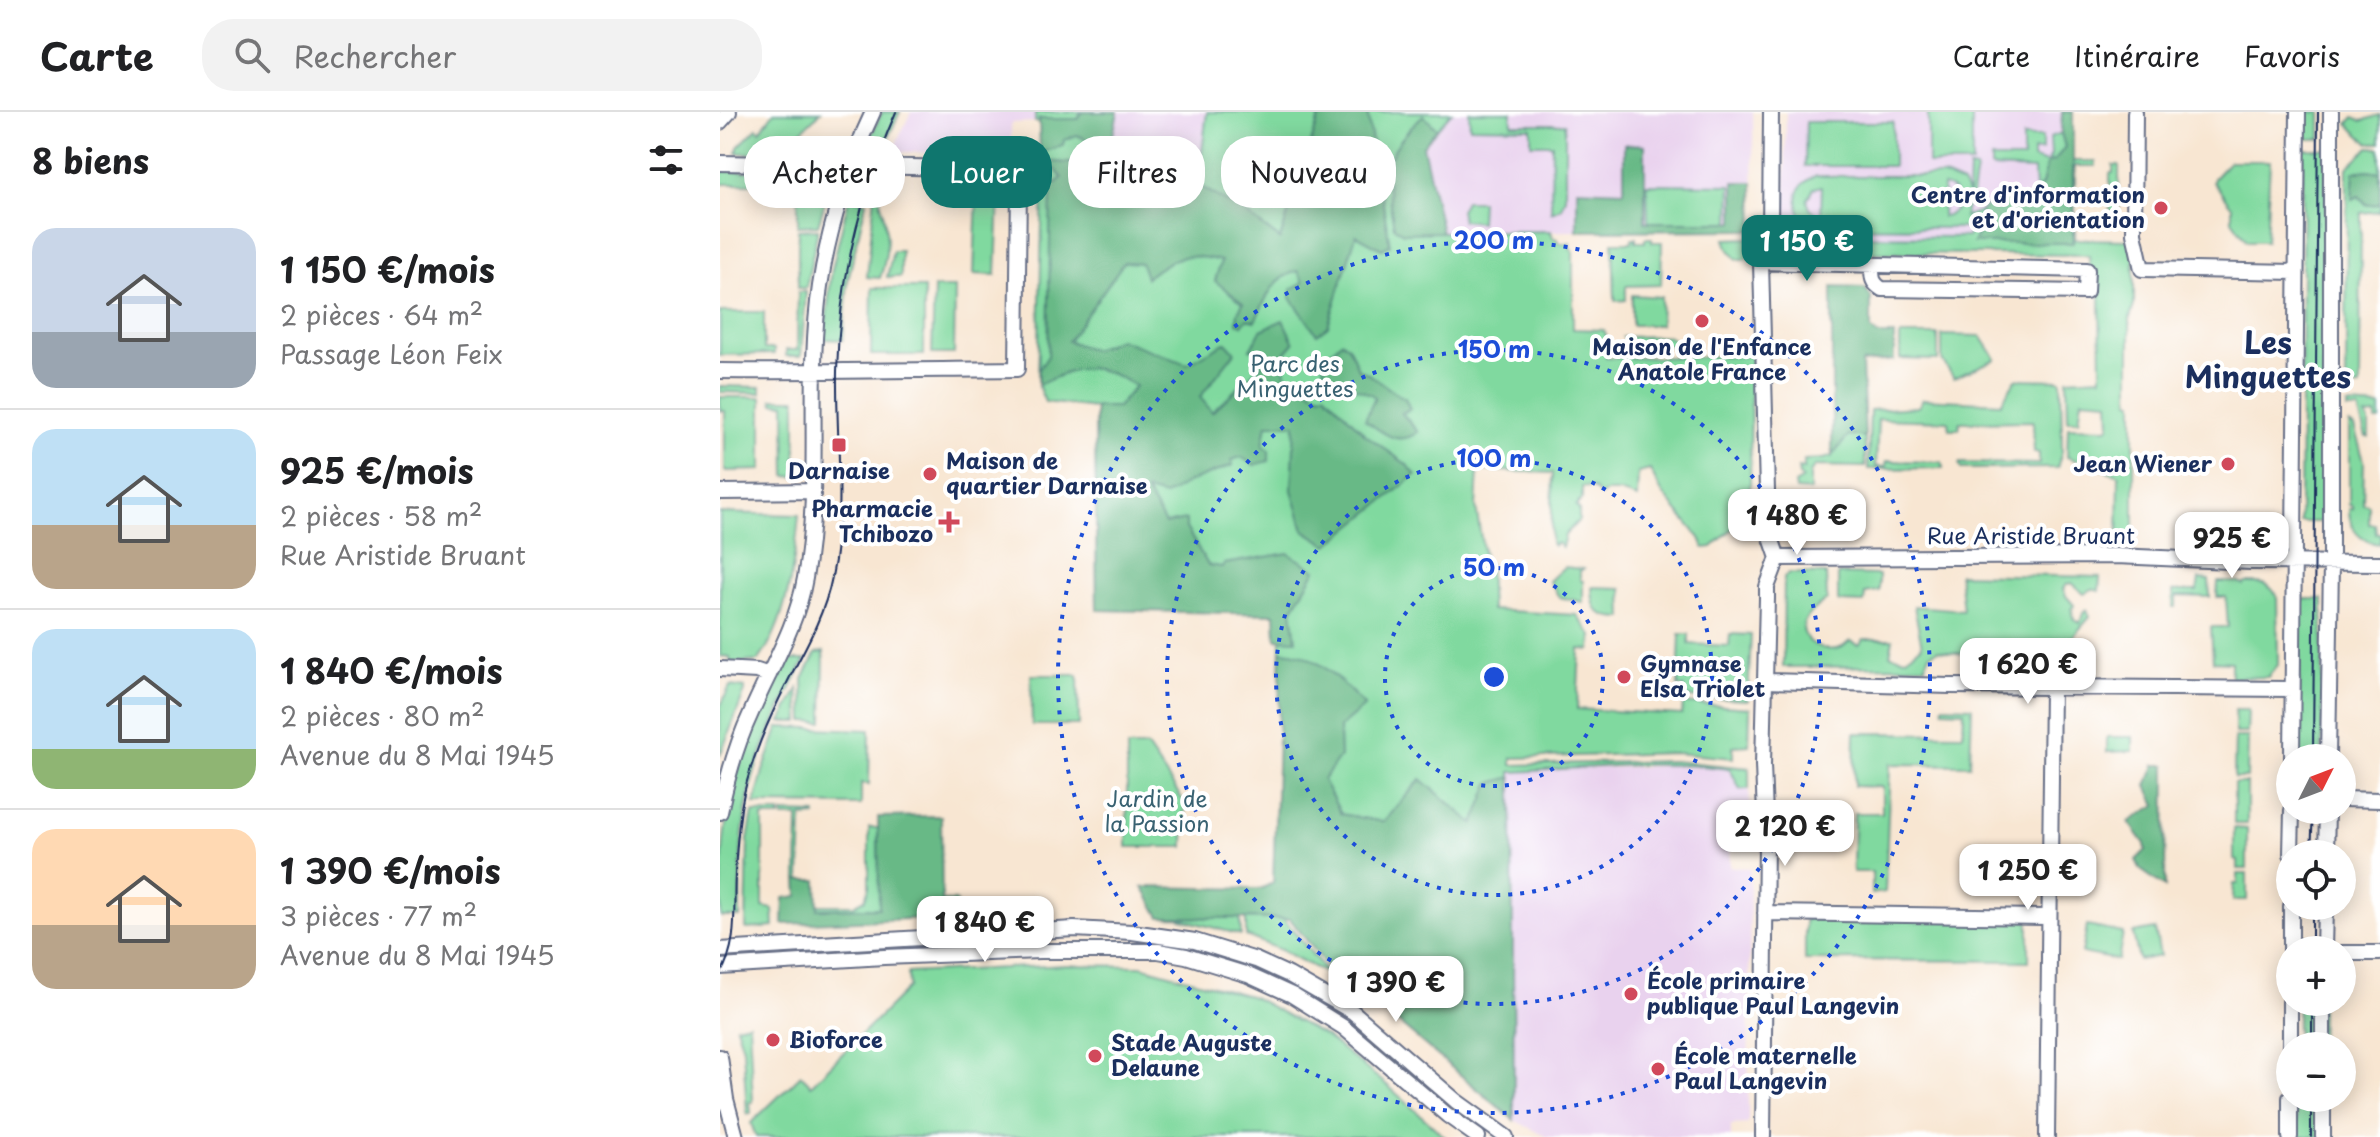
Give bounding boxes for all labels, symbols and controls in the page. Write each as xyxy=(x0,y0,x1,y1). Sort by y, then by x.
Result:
search box xyxy=(202,19,762,91)
text: Carte xyxy=(40,27,154,84)
icon: search xyxy=(230,33,274,77)
text: Rechercher xyxy=(294,33,456,78)
text: Carte xyxy=(1952,34,2030,77)
text: Itinéraire xyxy=(2074,34,2200,77)
text: Favoris xyxy=(2244,34,2340,77)
text: 8 biens xyxy=(32,134,149,186)
chip: Acheter xyxy=(744,136,905,208)
chip: Louer xyxy=(921,136,1052,208)
chip: Filtres xyxy=(1068,136,1205,208)
chip: Nouveau xyxy=(1221,136,1396,208)
icon: filters xyxy=(644,138,688,182)
place label: Centre d'information et d'orientation xyxy=(1911,177,2145,235)
marker: Centre d'information et d'orientation xyxy=(2152,199,2170,217)
pin: 1 150 € xyxy=(1733,215,1881,283)
text: 200 m xyxy=(1454,221,1534,257)
text: 1 150 € xyxy=(1760,221,1854,260)
text: 1 150 €/mois xyxy=(280,243,495,295)
icon: home xyxy=(96,260,192,356)
text: 2 pièces · 64 m² xyxy=(280,295,483,334)
marker: Maison de l'Enfance Anatole France xyxy=(1693,312,1711,330)
district label: Les Minguettes xyxy=(2185,319,2351,398)
place label: Maison de l'Enfance Anatole France xyxy=(1592,329,1812,387)
text: 150 m xyxy=(1458,330,1530,366)
text: Passage Léon Feix xyxy=(280,334,503,373)
park label: Parc des Minguettes xyxy=(1237,346,1353,404)
marker: Darnaise xyxy=(830,436,848,454)
text: 100 m xyxy=(1457,439,1531,475)
place label: Maison de quartier Darnaise xyxy=(946,443,1148,501)
text: 925 €/mois xyxy=(280,444,474,496)
place label: Jean Wiener xyxy=(2073,446,2213,479)
place label: Darnaise xyxy=(788,453,890,486)
marker: Jean Wiener xyxy=(2219,455,2237,473)
icon: home xyxy=(96,461,192,557)
marker: Maison de quartier Darnaise xyxy=(921,465,939,483)
pin: 1 480 € xyxy=(1723,489,1871,557)
place label: Pharmacie Tchibozo xyxy=(811,491,933,549)
text: 1 480 € xyxy=(1746,495,1848,534)
text: 2 pièces · 58 m² xyxy=(280,496,482,535)
pin: 925 € xyxy=(2176,512,2288,580)
marker: Pharmacie Tchibozo xyxy=(940,513,958,531)
street label: Rue Aristide Bruant xyxy=(1927,518,2135,551)
text: 925 € xyxy=(2193,518,2271,557)
text: Rue Aristide Bruant xyxy=(280,535,526,574)
text: 50 m xyxy=(1463,548,1525,584)
pin: 1 620 € xyxy=(1954,638,2102,706)
text: 1 840 €/mois xyxy=(280,644,503,696)
text: 1 620 € xyxy=(1978,644,2078,683)
place label: Gymnase Elsa Triolet xyxy=(1640,646,1766,704)
icon: home xyxy=(96,661,192,757)
centre of rings xyxy=(1480,663,1508,691)
marker: Gymnase Elsa Triolet xyxy=(1615,668,1633,686)
text: 2 pièces · 80 m² xyxy=(280,696,485,735)
text: Avenue du 8 Mai 1945 xyxy=(280,735,555,774)
north arrow xyxy=(2276,744,2356,824)
map controls xyxy=(2276,744,2356,1112)
park label: Jardin de la Passion xyxy=(1104,781,1210,839)
pin: 2 120 € xyxy=(1711,800,1859,868)
text: 2 120 € xyxy=(1734,806,1836,845)
button: locate xyxy=(2276,840,2356,920)
text: 1 390 €/mois xyxy=(280,844,501,896)
pin: 1 250 € xyxy=(1954,844,2102,912)
text: 1 250 € xyxy=(1977,850,2079,889)
icon: home xyxy=(96,861,192,957)
text: 3 pièces · 77 m² xyxy=(280,896,477,935)
pin: 1 840 € xyxy=(911,896,1059,964)
text: 1 840 € xyxy=(935,902,1035,941)
text: Avenue du 8 Mai 1945 xyxy=(280,935,555,974)
button: + xyxy=(2276,936,2356,1016)
pin: 1 390 € xyxy=(1322,956,1470,1024)
text: 1 390 € xyxy=(1346,962,1446,1001)
place label: École primaire publique Paul Langevin xyxy=(1647,963,1899,1021)
marker: École primaire publique Paul Langevin xyxy=(1622,985,1640,1003)
place label: Bioforce xyxy=(789,1022,883,1055)
place label: Stade Auguste Delaune xyxy=(1111,1025,1272,1083)
marker: Bioforce xyxy=(764,1031,782,1049)
button: − xyxy=(2276,1032,2356,1112)
place label: École maternelle Paul Langevin xyxy=(1674,1038,1857,1096)
marker: Stade Auguste Delaune xyxy=(1086,1047,1104,1065)
marker: École maternelle Paul Langevin xyxy=(1649,1060,1667,1078)

